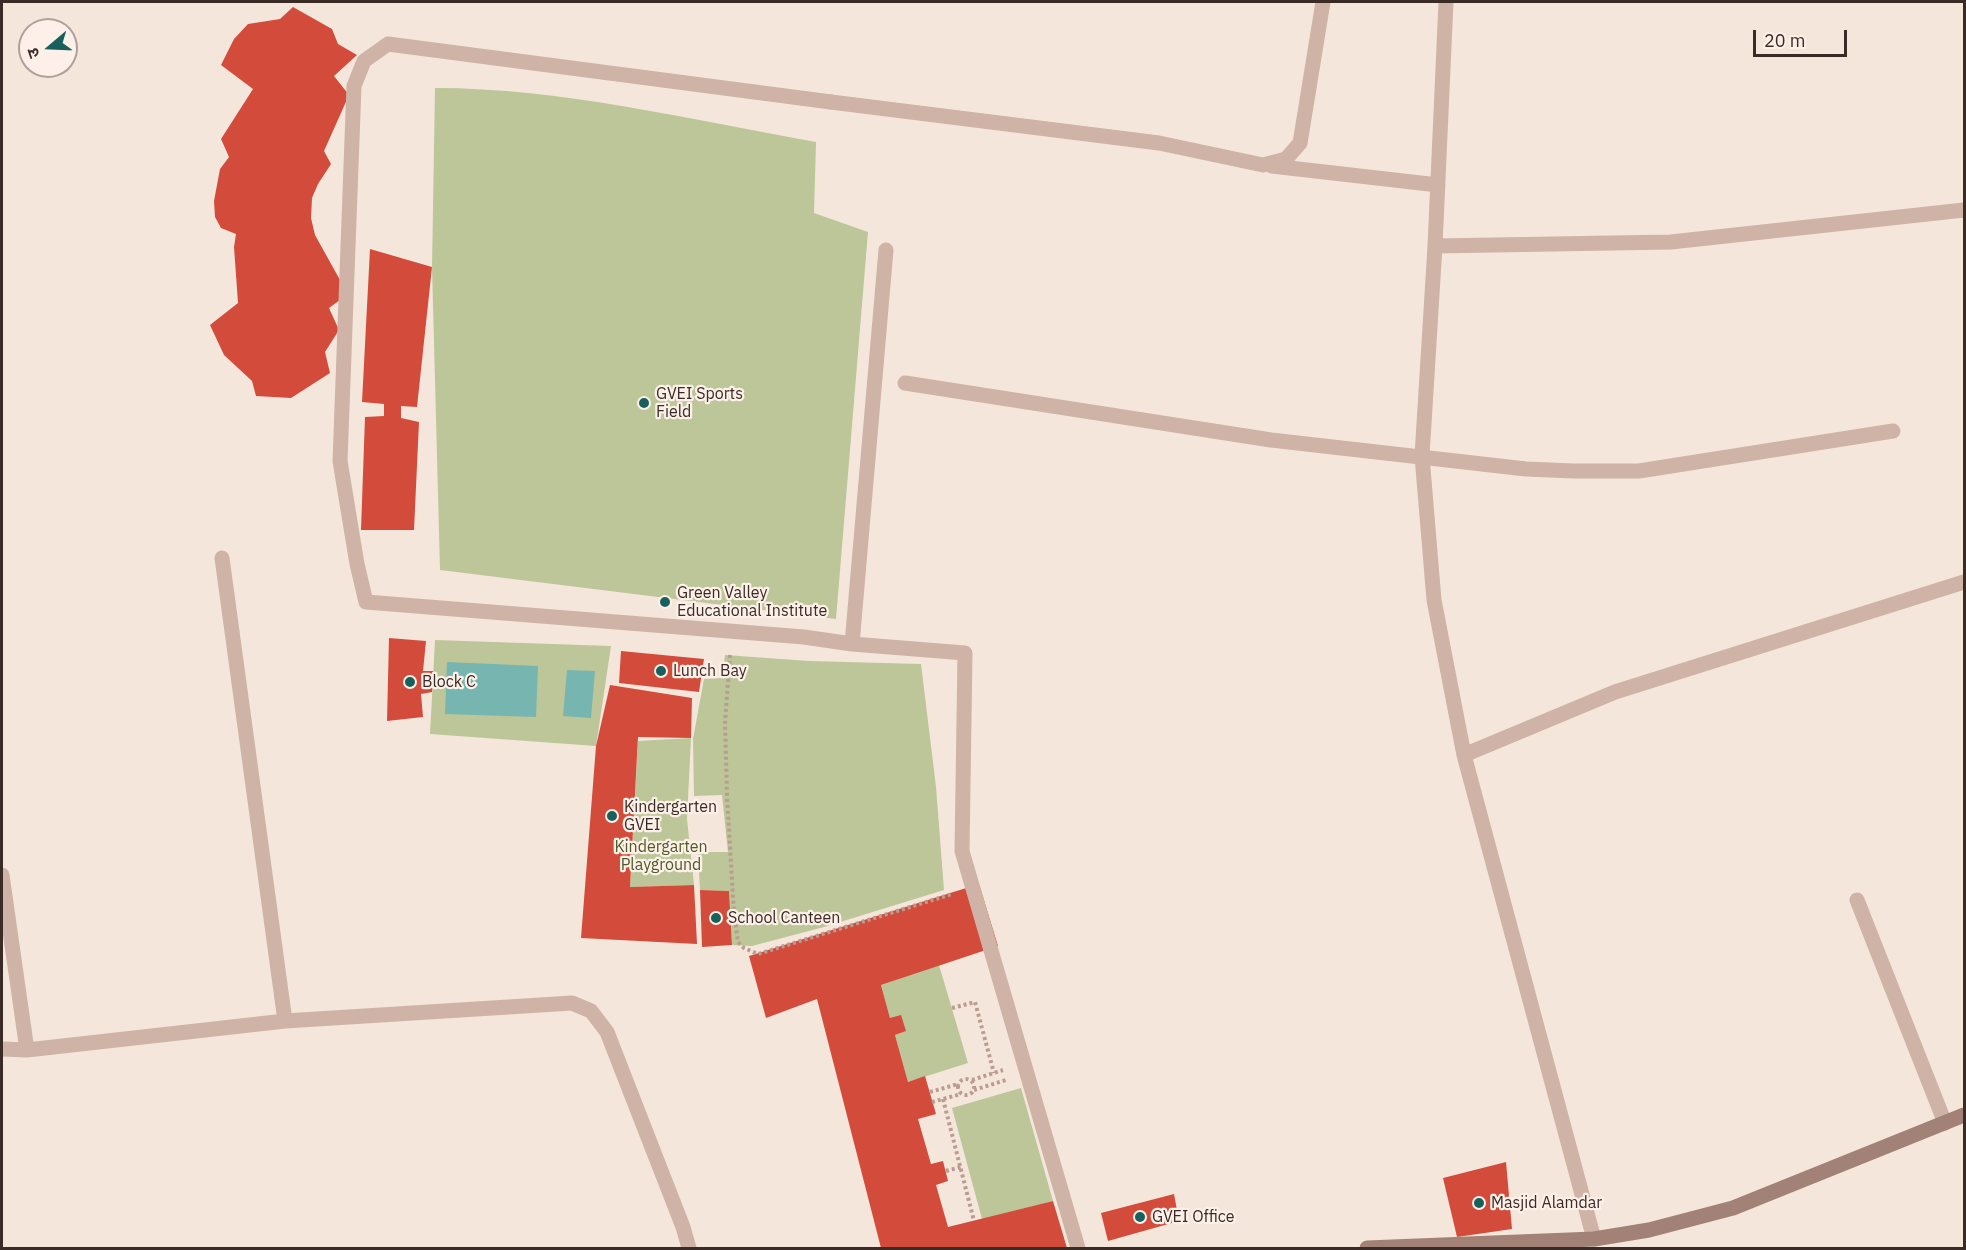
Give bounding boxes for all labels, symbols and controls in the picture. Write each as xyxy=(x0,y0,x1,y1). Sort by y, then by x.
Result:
north arrow xyxy=(18,18,78,78)
scale bar xyxy=(1756,18,1850,56)
text: 20 m xyxy=(1764,29,1806,52)
text: उ xyxy=(22,46,44,61)
place label: GVEI Sports Field xyxy=(656,384,743,422)
marker: GVEI Sports Field xyxy=(637,396,651,410)
place label: Green Valley Educational Institute xyxy=(677,583,827,621)
marker: Green Valley Educational Institute xyxy=(658,595,672,609)
place label: Lunch Bay xyxy=(673,661,747,681)
marker: Lunch Bay xyxy=(654,664,668,678)
place label: Block C xyxy=(422,672,476,692)
marker: Block C xyxy=(403,675,417,689)
place label: Kindergarten GVEI xyxy=(624,797,717,835)
marker: Kindergarten GVEI xyxy=(605,809,619,823)
park label: Kindergarten Playground xyxy=(614,837,708,875)
place label: School Canteen xyxy=(728,908,840,928)
marker: School Canteen xyxy=(709,911,723,925)
place label: Masjid Alamdar xyxy=(1491,1193,1602,1213)
marker: Masjid Alamdar xyxy=(1472,1196,1486,1210)
place label: GVEI Office xyxy=(1152,1207,1234,1227)
marker: GVEI Office xyxy=(1133,1210,1147,1224)

